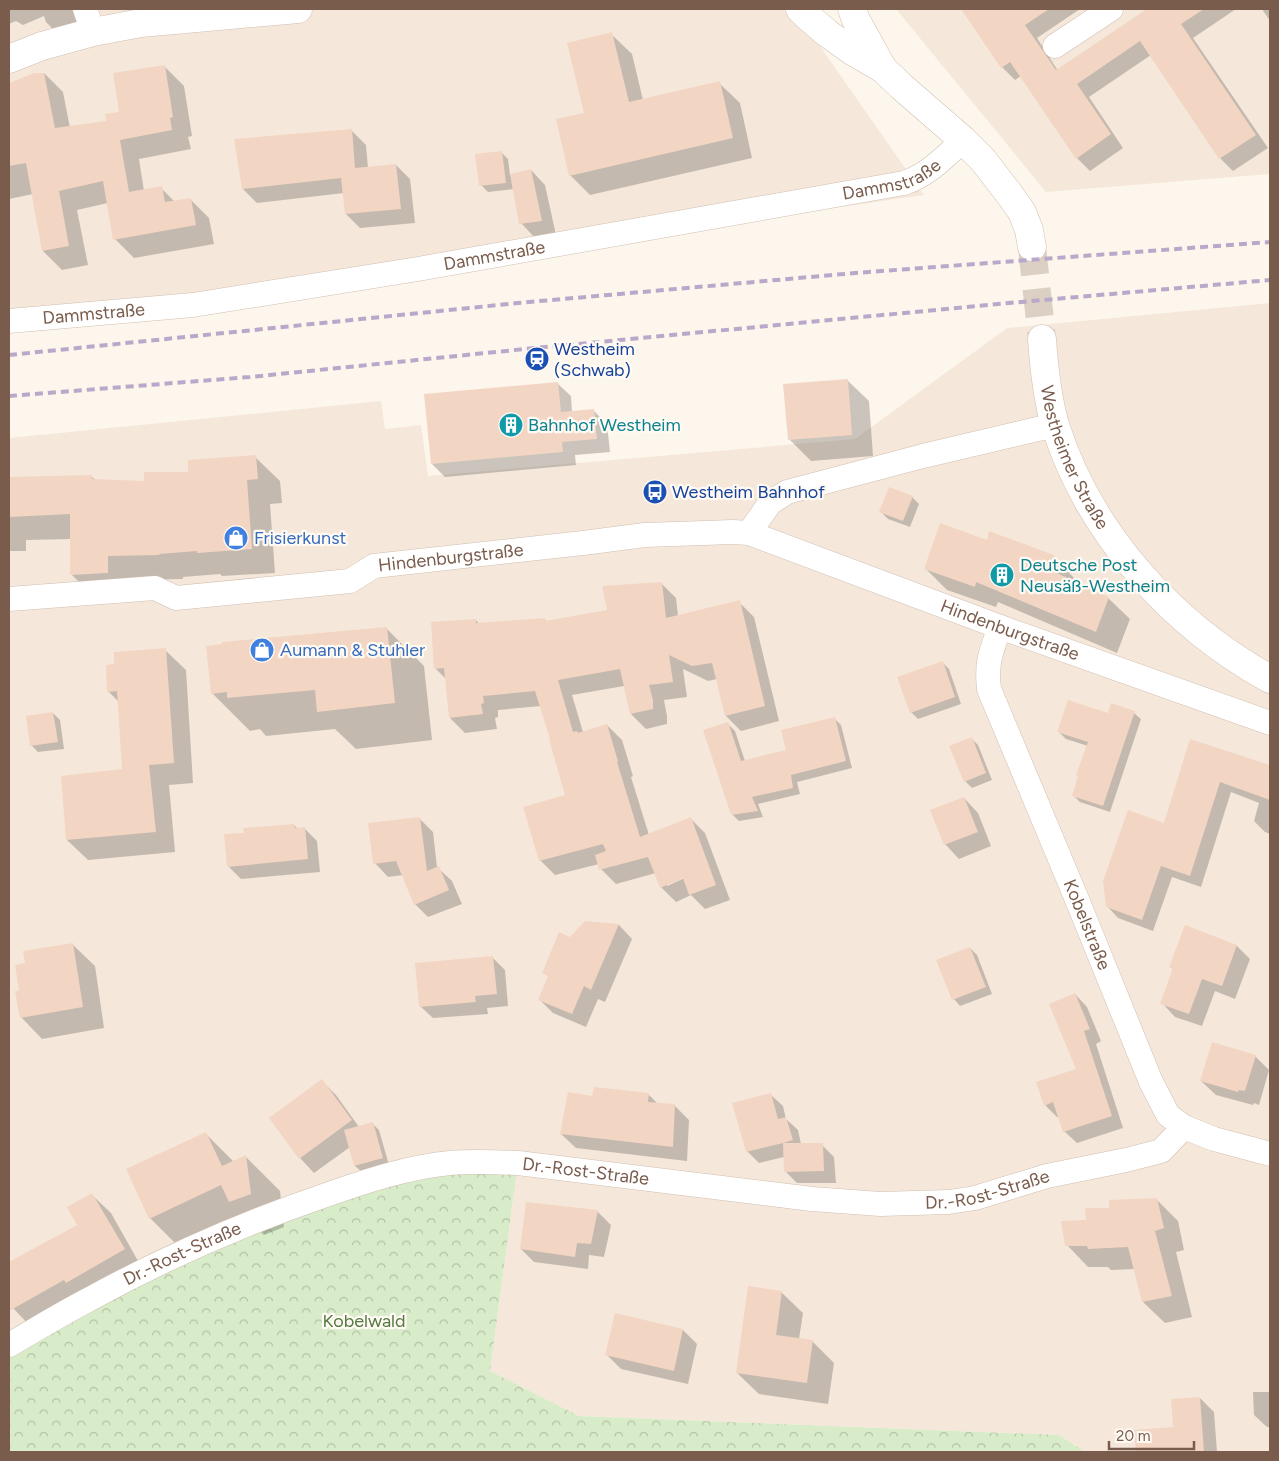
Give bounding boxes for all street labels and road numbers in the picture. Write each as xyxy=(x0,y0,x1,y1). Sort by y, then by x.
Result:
street label: Dammstraße xyxy=(841,154,945,205)
street label: Dammstraße xyxy=(442,236,547,275)
street label: Dammstraße xyxy=(42,298,146,329)
street label: Westheimer Straße xyxy=(1036,384,1114,534)
street label: Hindenburgstraße xyxy=(377,539,525,576)
street label: Hindenburgstraße xyxy=(937,595,1082,665)
street label: Kobelstraße xyxy=(1059,876,1115,973)
street label: Dr.-Rost-Straße xyxy=(521,1153,650,1190)
street label: Dr.-Rost-Straße xyxy=(925,1165,1052,1214)
street label: Dr.-Rost-Straße xyxy=(120,1217,245,1290)

